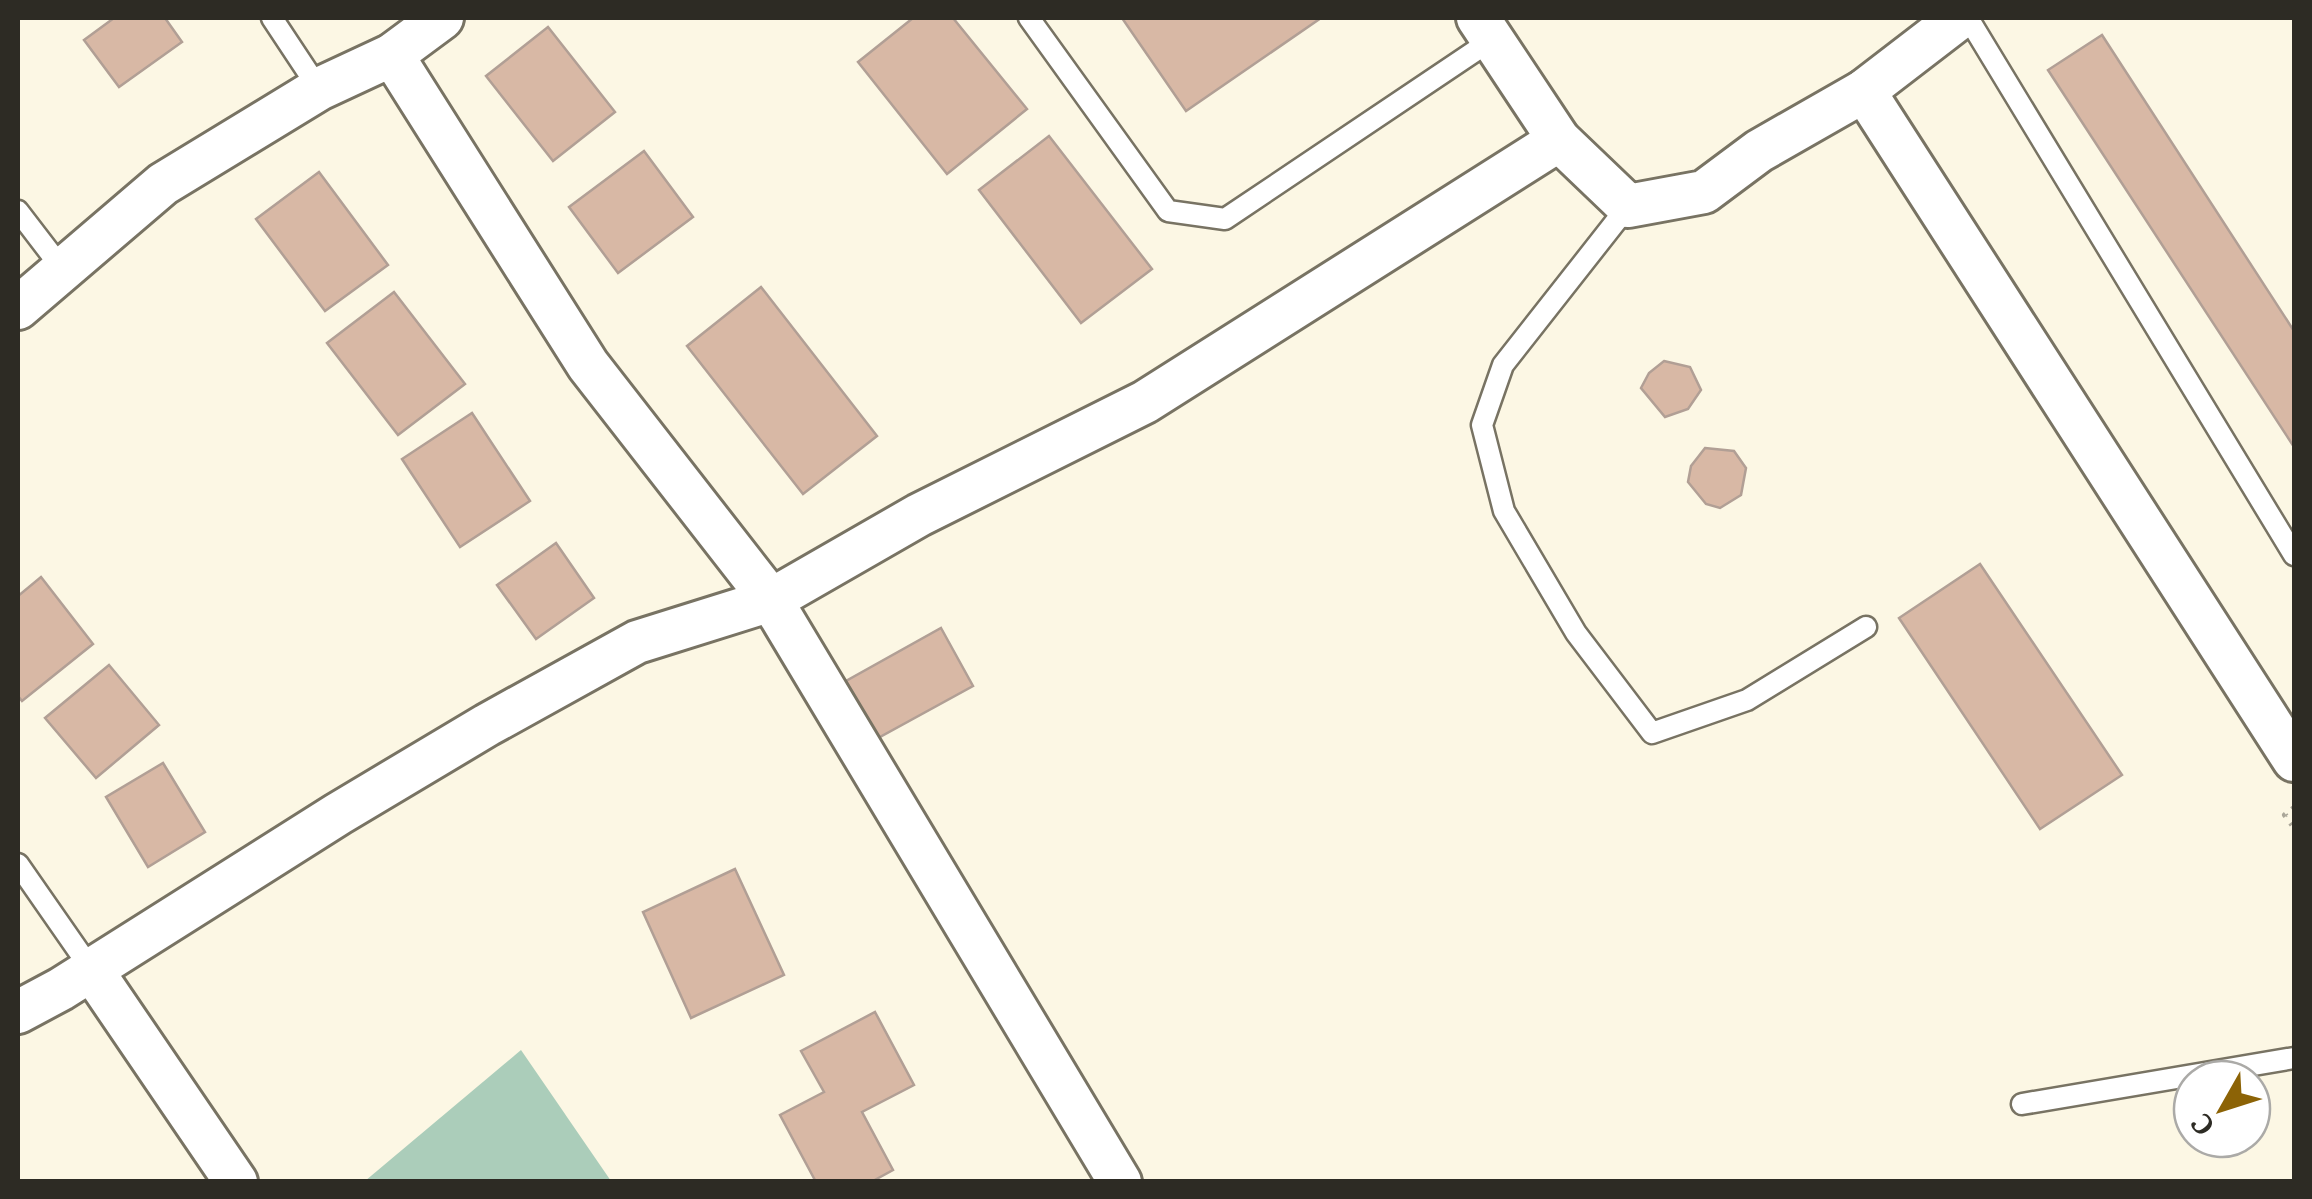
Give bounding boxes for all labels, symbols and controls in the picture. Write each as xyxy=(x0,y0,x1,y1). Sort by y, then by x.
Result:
north arrow xyxy=(2172,1059,2272,1159)
text: С xyxy=(2181,1106,2222,1144)

